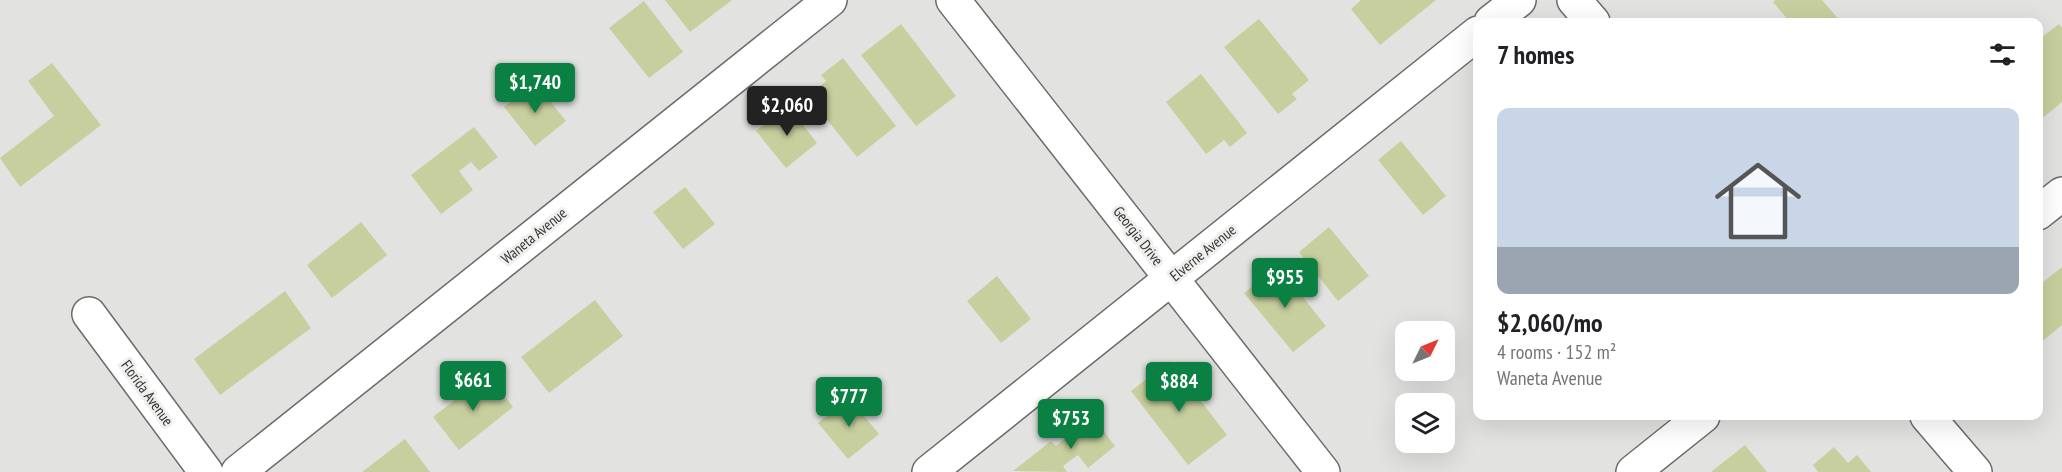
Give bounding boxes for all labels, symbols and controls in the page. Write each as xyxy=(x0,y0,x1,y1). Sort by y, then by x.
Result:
text: 7 homes xyxy=(1497,38,1574,71)
icon: filters xyxy=(1986,38,2019,71)
pin: $1,740 xyxy=(486,63,584,114)
text: $1,740 xyxy=(509,69,561,95)
pin: $2,060 xyxy=(738,86,836,137)
text: $2,060 xyxy=(761,92,813,118)
icon: home xyxy=(1704,147,1812,255)
street label: Georgia Drive xyxy=(1109,202,1167,269)
street label: Waneta Avenue xyxy=(497,203,570,268)
street label: Elverne Avenue xyxy=(1166,220,1240,285)
pin: $955 xyxy=(1249,258,1321,309)
text: $955 xyxy=(1266,264,1304,290)
text: $2,060/mo xyxy=(1497,306,1603,339)
north arrow xyxy=(1395,321,1455,381)
map controls xyxy=(1395,321,1455,453)
text: 4 rooms · 152 m² xyxy=(1497,339,1616,365)
street label: Florida Avenue xyxy=(117,356,178,429)
pin: $661 xyxy=(437,361,509,412)
pin: $884 xyxy=(1143,362,1215,413)
text: Waneta Avenue xyxy=(1497,365,1603,391)
text: $661 xyxy=(454,367,492,393)
text: $884 xyxy=(1160,368,1198,394)
pin: $777 xyxy=(813,377,885,428)
text: $777 xyxy=(830,383,868,409)
button: layers xyxy=(1395,393,1455,453)
pin: $753 xyxy=(1035,399,1107,450)
text: $753 xyxy=(1052,405,1090,431)

